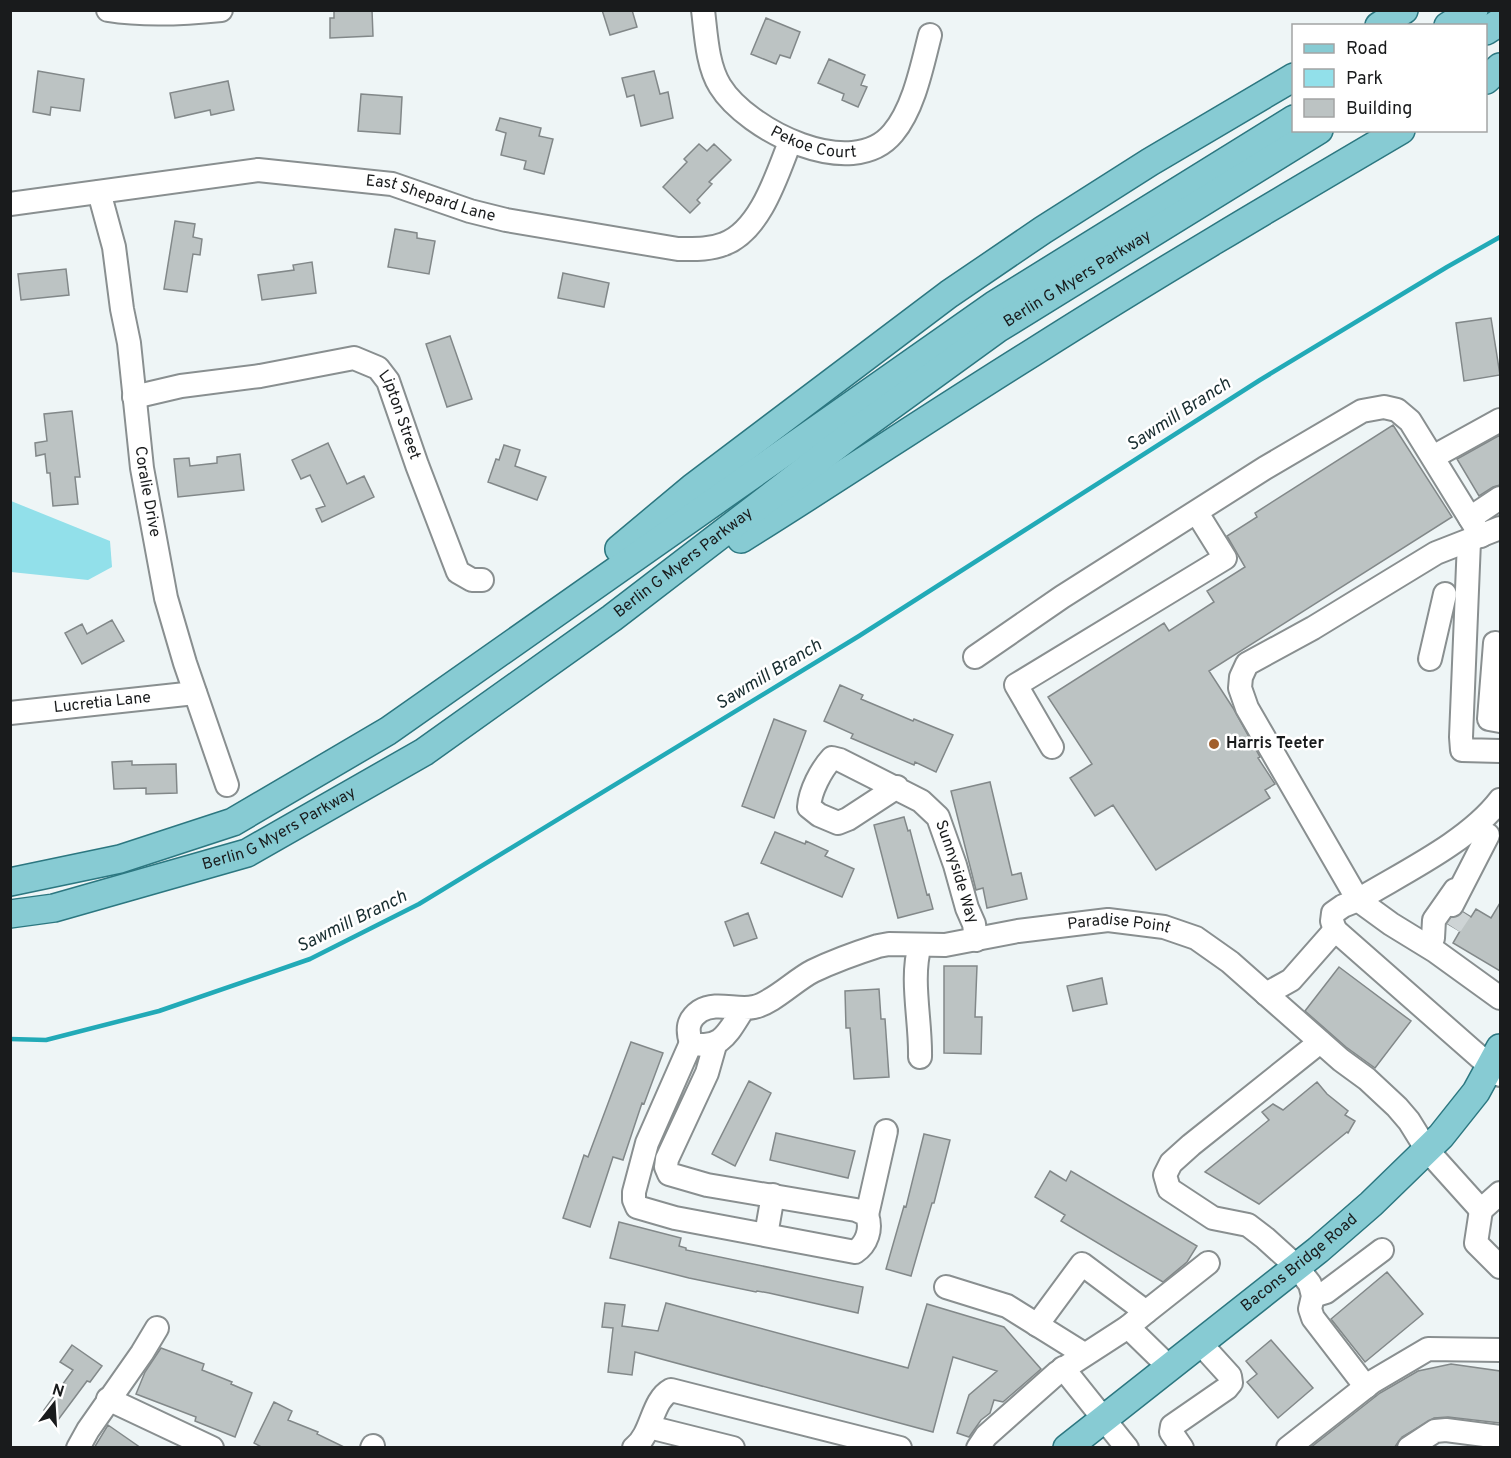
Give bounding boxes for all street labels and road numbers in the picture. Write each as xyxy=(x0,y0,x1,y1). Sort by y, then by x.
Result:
street label: Pekoe Court xyxy=(767,122,858,163)
street label: East Shepard Lane xyxy=(365,171,497,227)
street label: Berlin G Myers Parkway xyxy=(1000,226,1155,332)
street label: Lipton Street xyxy=(373,366,424,463)
street label: Coralie Drive xyxy=(130,445,165,539)
street label: Berlin G Myers Parkway xyxy=(610,503,757,623)
street label: Lucretia Lane xyxy=(53,688,152,718)
street label: Berlin G Myers Parkway xyxy=(200,783,359,875)
street label: Sunnyside Way xyxy=(930,818,983,927)
street label: Paradise Point xyxy=(1066,910,1173,939)
street label: Bacons Bridge Road xyxy=(1237,1210,1362,1317)

